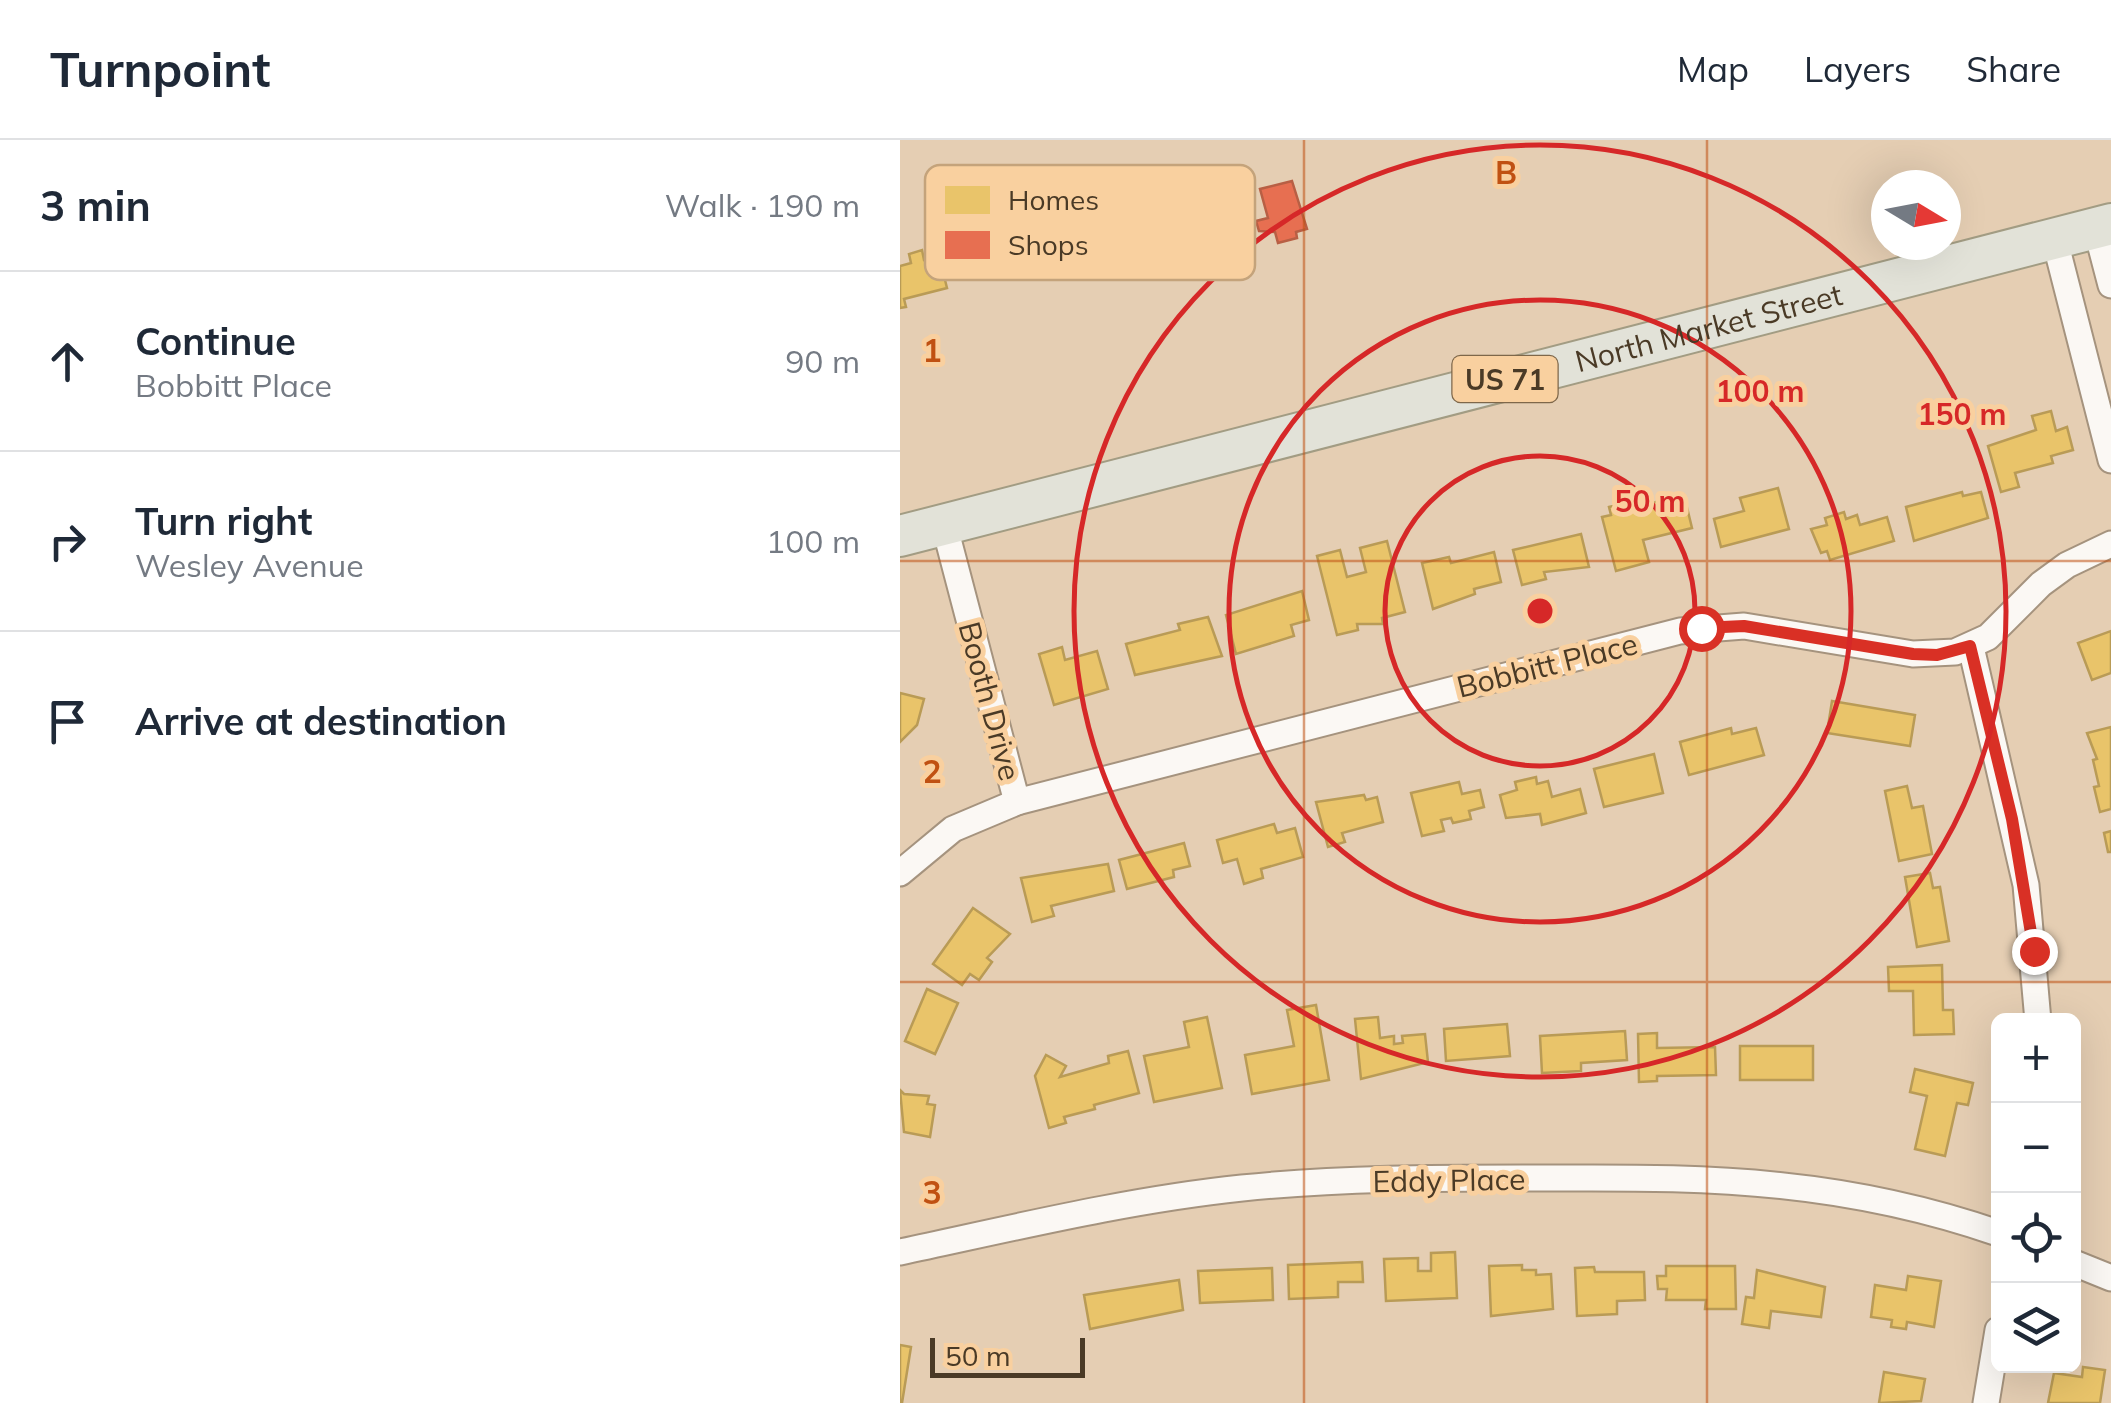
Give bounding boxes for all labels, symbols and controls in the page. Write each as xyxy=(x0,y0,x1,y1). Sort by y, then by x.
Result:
text: Turnpoint xyxy=(50,39,270,99)
text: Map xyxy=(1677,47,1749,91)
text: Layers xyxy=(1804,47,1911,91)
text: Share xyxy=(1966,47,2061,91)
text: B xyxy=(1495,152,1517,192)
legend xyxy=(925,165,1255,280)
north arrow xyxy=(1871,170,1961,260)
text: 3 min xyxy=(40,179,151,232)
text: Homes xyxy=(1008,182,1099,217)
text: Walk · 190 m xyxy=(665,185,860,225)
text: Shops xyxy=(1008,227,1089,262)
street label: North Market Street xyxy=(1571,275,1846,380)
text: Continue xyxy=(135,317,296,365)
text: 1 xyxy=(922,330,942,370)
icon: ahead xyxy=(40,334,95,389)
text: 90 m xyxy=(785,341,860,381)
road number: US 71 xyxy=(1452,356,1558,402)
text: Bobbitt Place xyxy=(135,365,332,405)
text: 100 m xyxy=(1715,372,1805,410)
text: 150 m xyxy=(1917,395,2007,433)
text: 50 m xyxy=(1614,482,1686,520)
text: Turn right xyxy=(135,497,312,545)
icon: right xyxy=(40,514,95,569)
text: 100 m xyxy=(766,521,860,561)
text: Wesley Avenue xyxy=(135,545,364,585)
centre of rings xyxy=(1522,593,1558,629)
route start xyxy=(1679,606,1725,652)
street label: Booth Drive xyxy=(951,617,1029,785)
street label: Bobbitt Place xyxy=(1453,624,1641,706)
icon: arrive xyxy=(40,694,95,749)
text: Arrive at destination xyxy=(135,697,507,745)
text: 2 xyxy=(922,751,942,791)
route end xyxy=(2012,929,2058,975)
map controls xyxy=(1991,1013,2081,1373)
button: + xyxy=(1991,1013,2081,1103)
button: − xyxy=(1991,1103,2081,1193)
street label: Eddy Place xyxy=(1372,1160,1526,1200)
text: 3 xyxy=(922,1172,942,1212)
button: locate xyxy=(1991,1193,2081,1283)
button: layers xyxy=(1991,1283,2081,1373)
scale bar xyxy=(930,1333,1085,1378)
text: 50 m xyxy=(945,1338,1011,1373)

